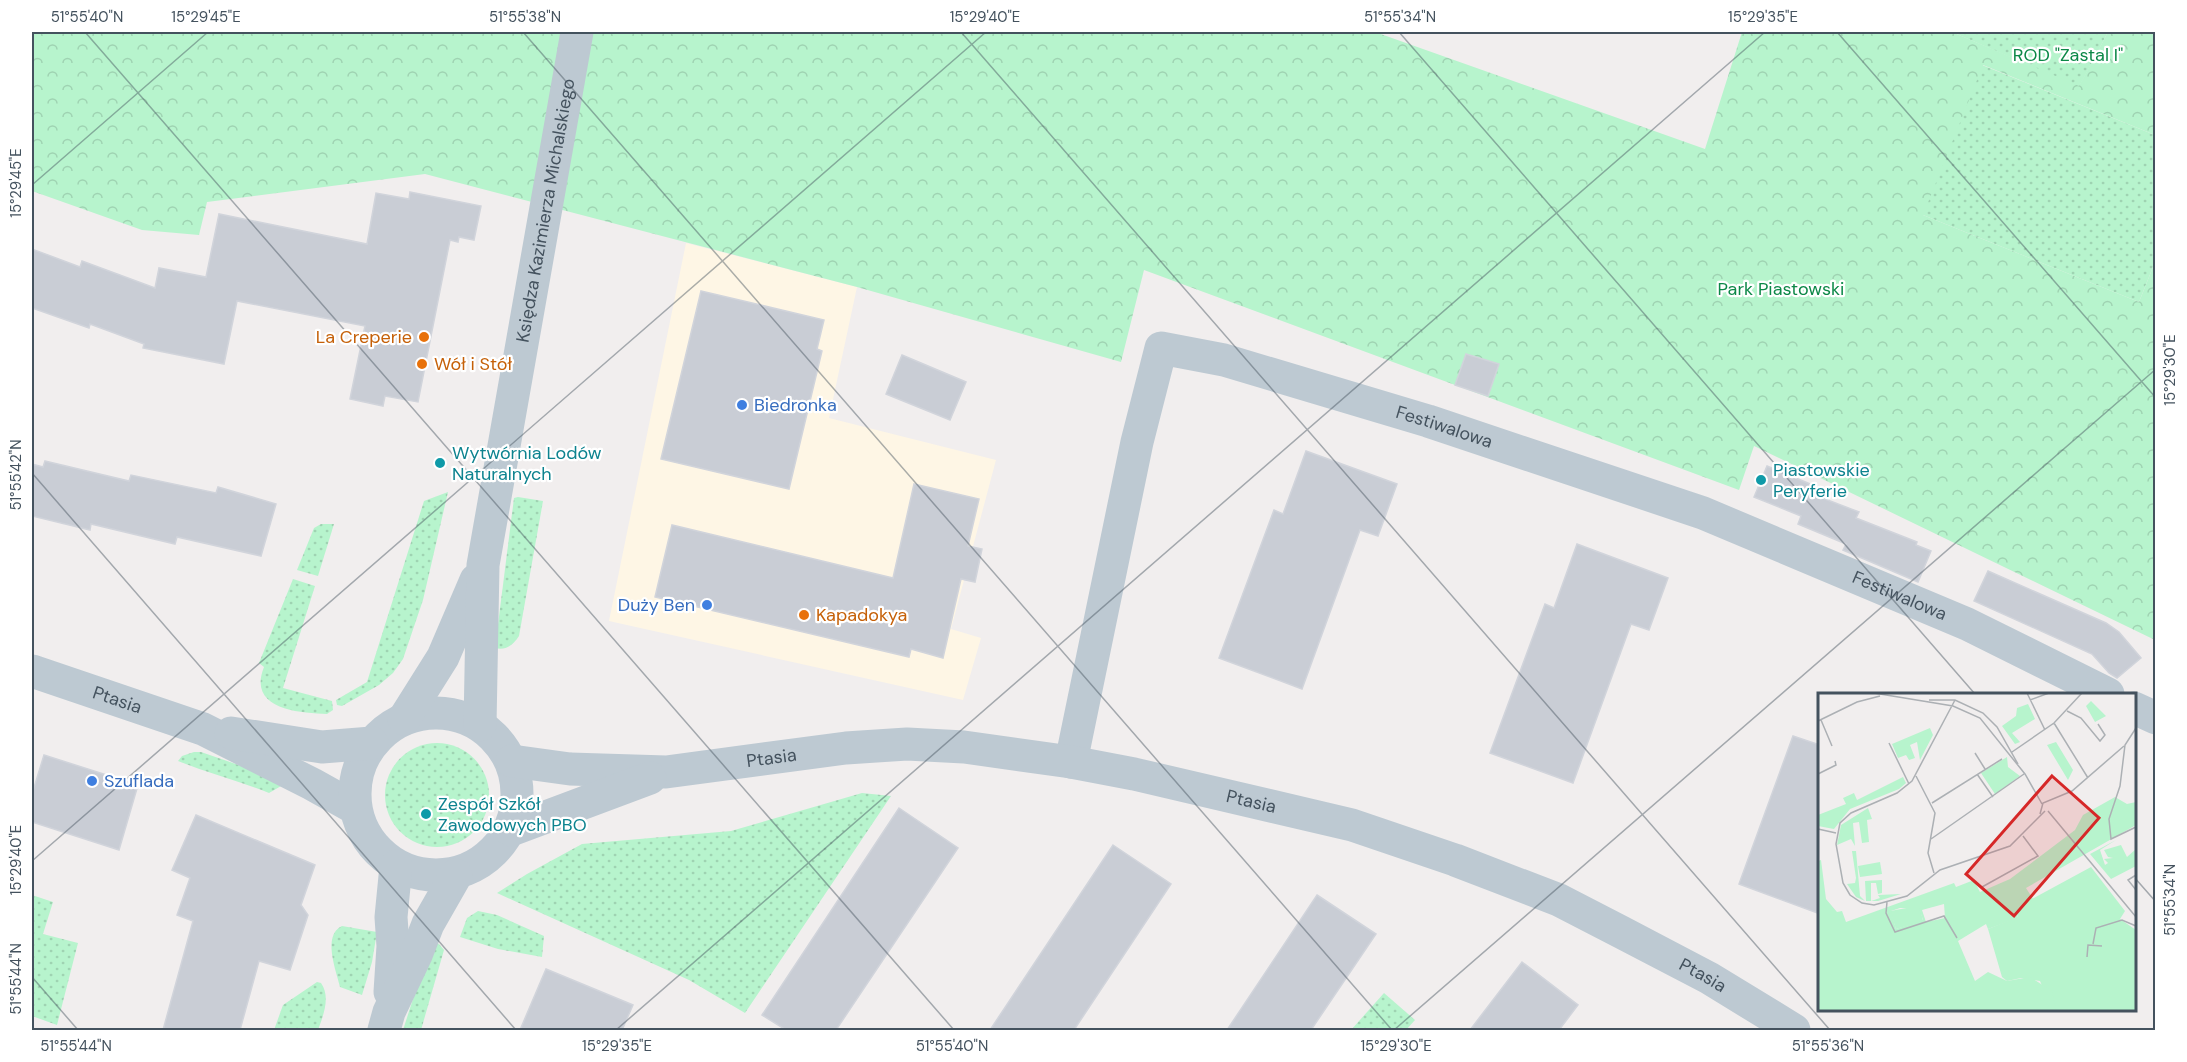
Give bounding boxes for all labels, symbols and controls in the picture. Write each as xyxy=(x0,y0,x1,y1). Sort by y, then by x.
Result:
text: 51°55'40"N xyxy=(51,7,123,27)
text: 15°29'45"E xyxy=(171,7,241,27)
text: 51°55'38"N xyxy=(489,7,561,27)
text: 15°29'40"E xyxy=(950,7,1020,27)
text: 51°55'34"N xyxy=(1364,7,1436,27)
text: 15°29'35"E xyxy=(1728,7,1798,27)
park label: ROD "Zastal I" xyxy=(2013,43,2123,67)
street label: Księdza Kazimierza Michalskiego xyxy=(510,77,581,344)
text: 15°29'45"E xyxy=(6,148,26,218)
park label: Park Piastowski xyxy=(1718,277,1844,301)
place label: La Creperie xyxy=(316,325,412,349)
marker: La Creperie xyxy=(417,330,431,344)
text: 15°29'30"E xyxy=(2160,334,2180,406)
place label: Wół i Stół xyxy=(434,352,513,376)
marker: Wół i Stół xyxy=(415,357,429,371)
place label: Biedronka xyxy=(754,393,837,417)
marker: Biedronka xyxy=(735,398,749,412)
street label: Festiwalowa xyxy=(1393,400,1496,454)
text: 51°55'42"N xyxy=(6,439,26,511)
place label: Wytwórnia Lodów Naturalnych xyxy=(452,441,602,486)
marker: Wytwórnia Lodów Naturalnych xyxy=(433,456,447,470)
place label: Piastowskie Peryferie xyxy=(1773,458,1870,503)
marker: Piastowskie Peryferie xyxy=(1754,473,1768,487)
street label: Festiwalowa xyxy=(1849,565,1950,626)
place label: Duży Ben xyxy=(618,593,695,617)
marker: Duży Ben xyxy=(700,598,714,612)
place label: Kapadokya xyxy=(816,603,907,627)
marker: Kapadokya xyxy=(797,608,811,622)
street label: Ptasia xyxy=(89,680,145,719)
inset map xyxy=(1818,693,2136,1011)
street label: Ptasia xyxy=(745,743,798,773)
place label: Szuflada xyxy=(104,769,174,793)
marker: Szuflada xyxy=(85,774,99,788)
street label: Ptasia xyxy=(1224,784,1279,819)
place label: Zespół Szkół Zawodowych PBO xyxy=(438,792,587,837)
marker: Zespół Szkół Zawodowych PBO xyxy=(419,807,433,821)
text: 15°29'40"E xyxy=(6,825,26,895)
text: 51°55'34"N xyxy=(2160,864,2180,936)
text: 51°55'44"N xyxy=(6,943,26,1015)
street label: Ptasia xyxy=(1675,953,1731,998)
text: 51°55'44"N xyxy=(40,1036,112,1056)
text: 15°29'35"E xyxy=(582,1036,652,1056)
text: 51°55'40"N xyxy=(916,1036,988,1056)
text: 15°29'30"E xyxy=(1360,1036,1432,1056)
text: 51°55'36"N xyxy=(1792,1036,1864,1056)

